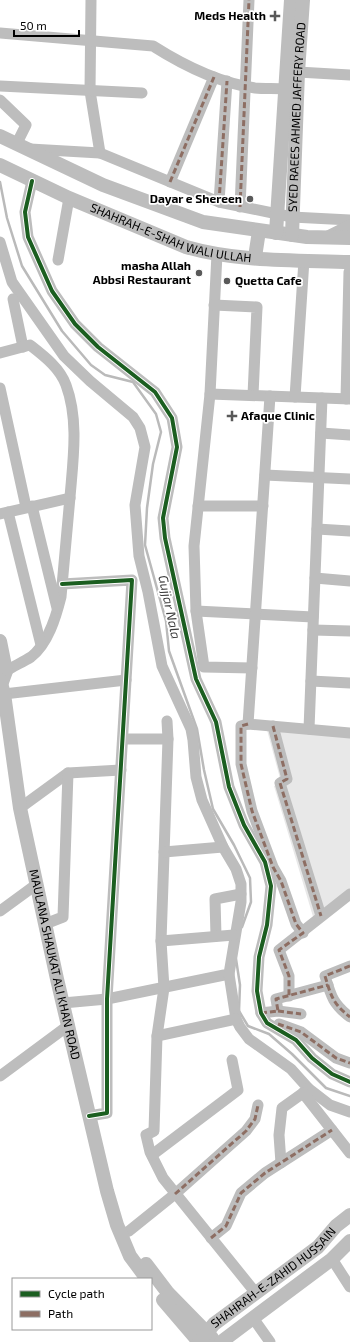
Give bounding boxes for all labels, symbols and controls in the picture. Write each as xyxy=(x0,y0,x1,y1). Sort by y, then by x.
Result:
place label: Meds Health xyxy=(194,8,266,22)
marker: Meds Health xyxy=(269,10,281,22)
scale bar xyxy=(14,12,79,38)
text: 50 m xyxy=(20,18,47,32)
street label: SYED RAEES AHMED JAFFERY ROAD xyxy=(285,22,307,212)
place label: Dayar e Shereen xyxy=(150,191,242,206)
marker: Dayar e Shereen xyxy=(245,194,255,204)
street label: SHAHRAH-E-SHAH WALI ULLAH xyxy=(88,200,252,264)
place label: masha Allah Abbsi Restaurant xyxy=(93,258,191,286)
marker: masha Allah Abbsi Restaurant xyxy=(194,268,204,278)
place label: Quetta Cafe xyxy=(235,273,302,288)
marker: Quetta Cafe xyxy=(222,276,232,286)
place label: Afaque Clinic xyxy=(241,408,315,422)
marker: Afaque Clinic xyxy=(226,410,238,422)
water label: Gujjar Nala xyxy=(155,574,185,640)
street label: MAULANA SHAUKAT ALI KHAN ROAD xyxy=(27,868,84,1061)
street label: SHAHRAH-E-ZAHID HUSSAIN xyxy=(208,1224,338,1330)
legend xyxy=(12,1278,152,1330)
text: Cycle path xyxy=(48,1286,105,1300)
text: Path xyxy=(48,1306,73,1320)

